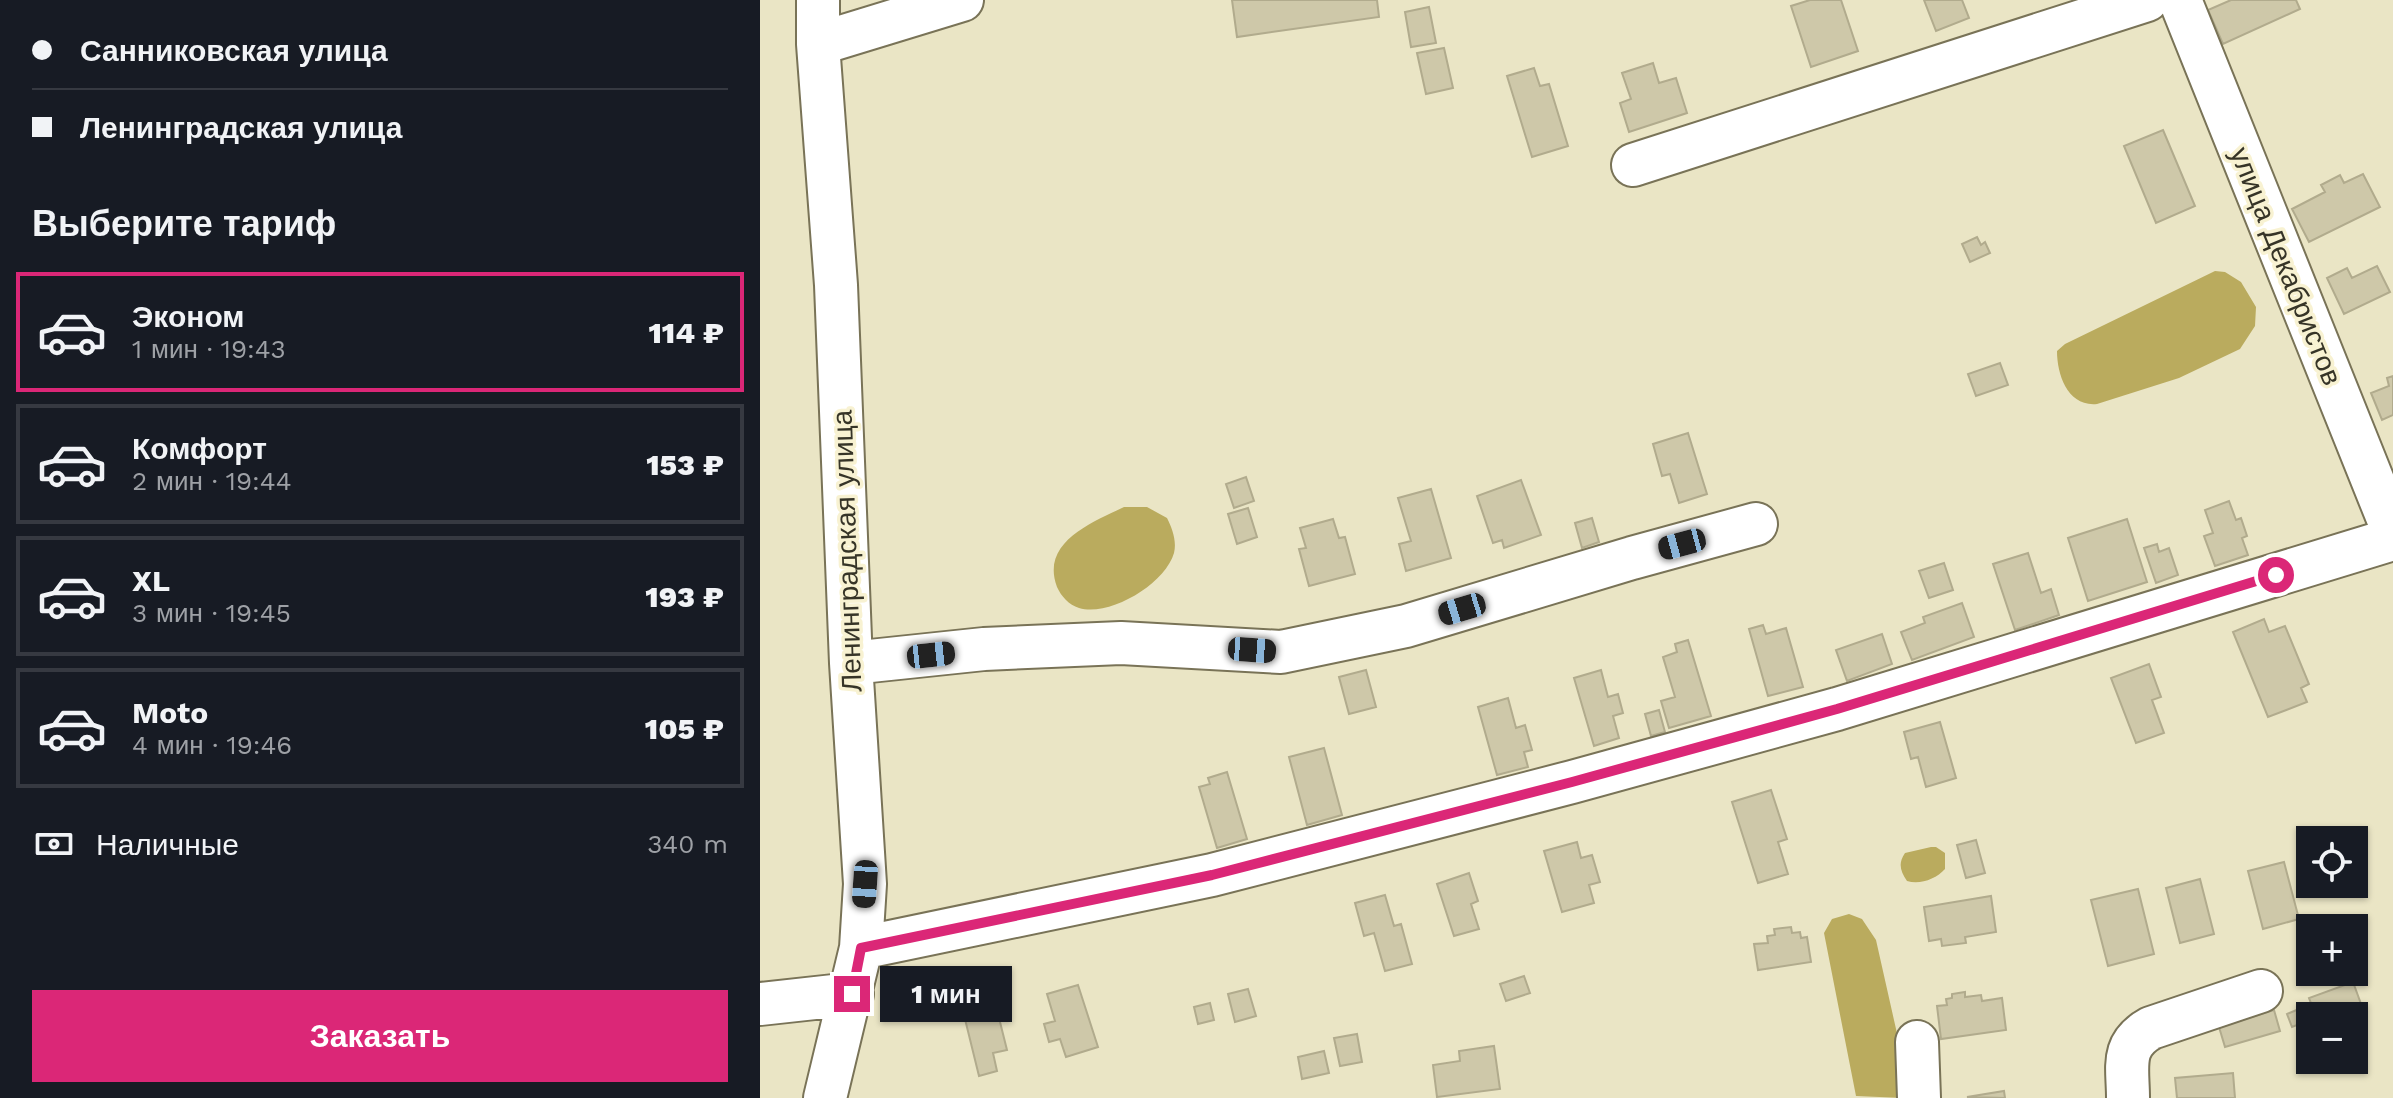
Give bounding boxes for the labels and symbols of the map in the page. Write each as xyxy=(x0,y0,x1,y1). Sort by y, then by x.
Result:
street label: улица Декабристов xyxy=(2223,142,2349,390)
street label: Ленинградская улица xyxy=(826,409,868,693)
car xyxy=(1656,526,1708,562)
route start xyxy=(2258,557,2294,593)
car xyxy=(1436,591,1488,627)
car xyxy=(1227,636,1277,664)
car xyxy=(906,641,956,669)
car xyxy=(851,859,879,909)
callout: 1 мин xyxy=(880,966,1012,1022)
route end xyxy=(834,976,870,1012)

